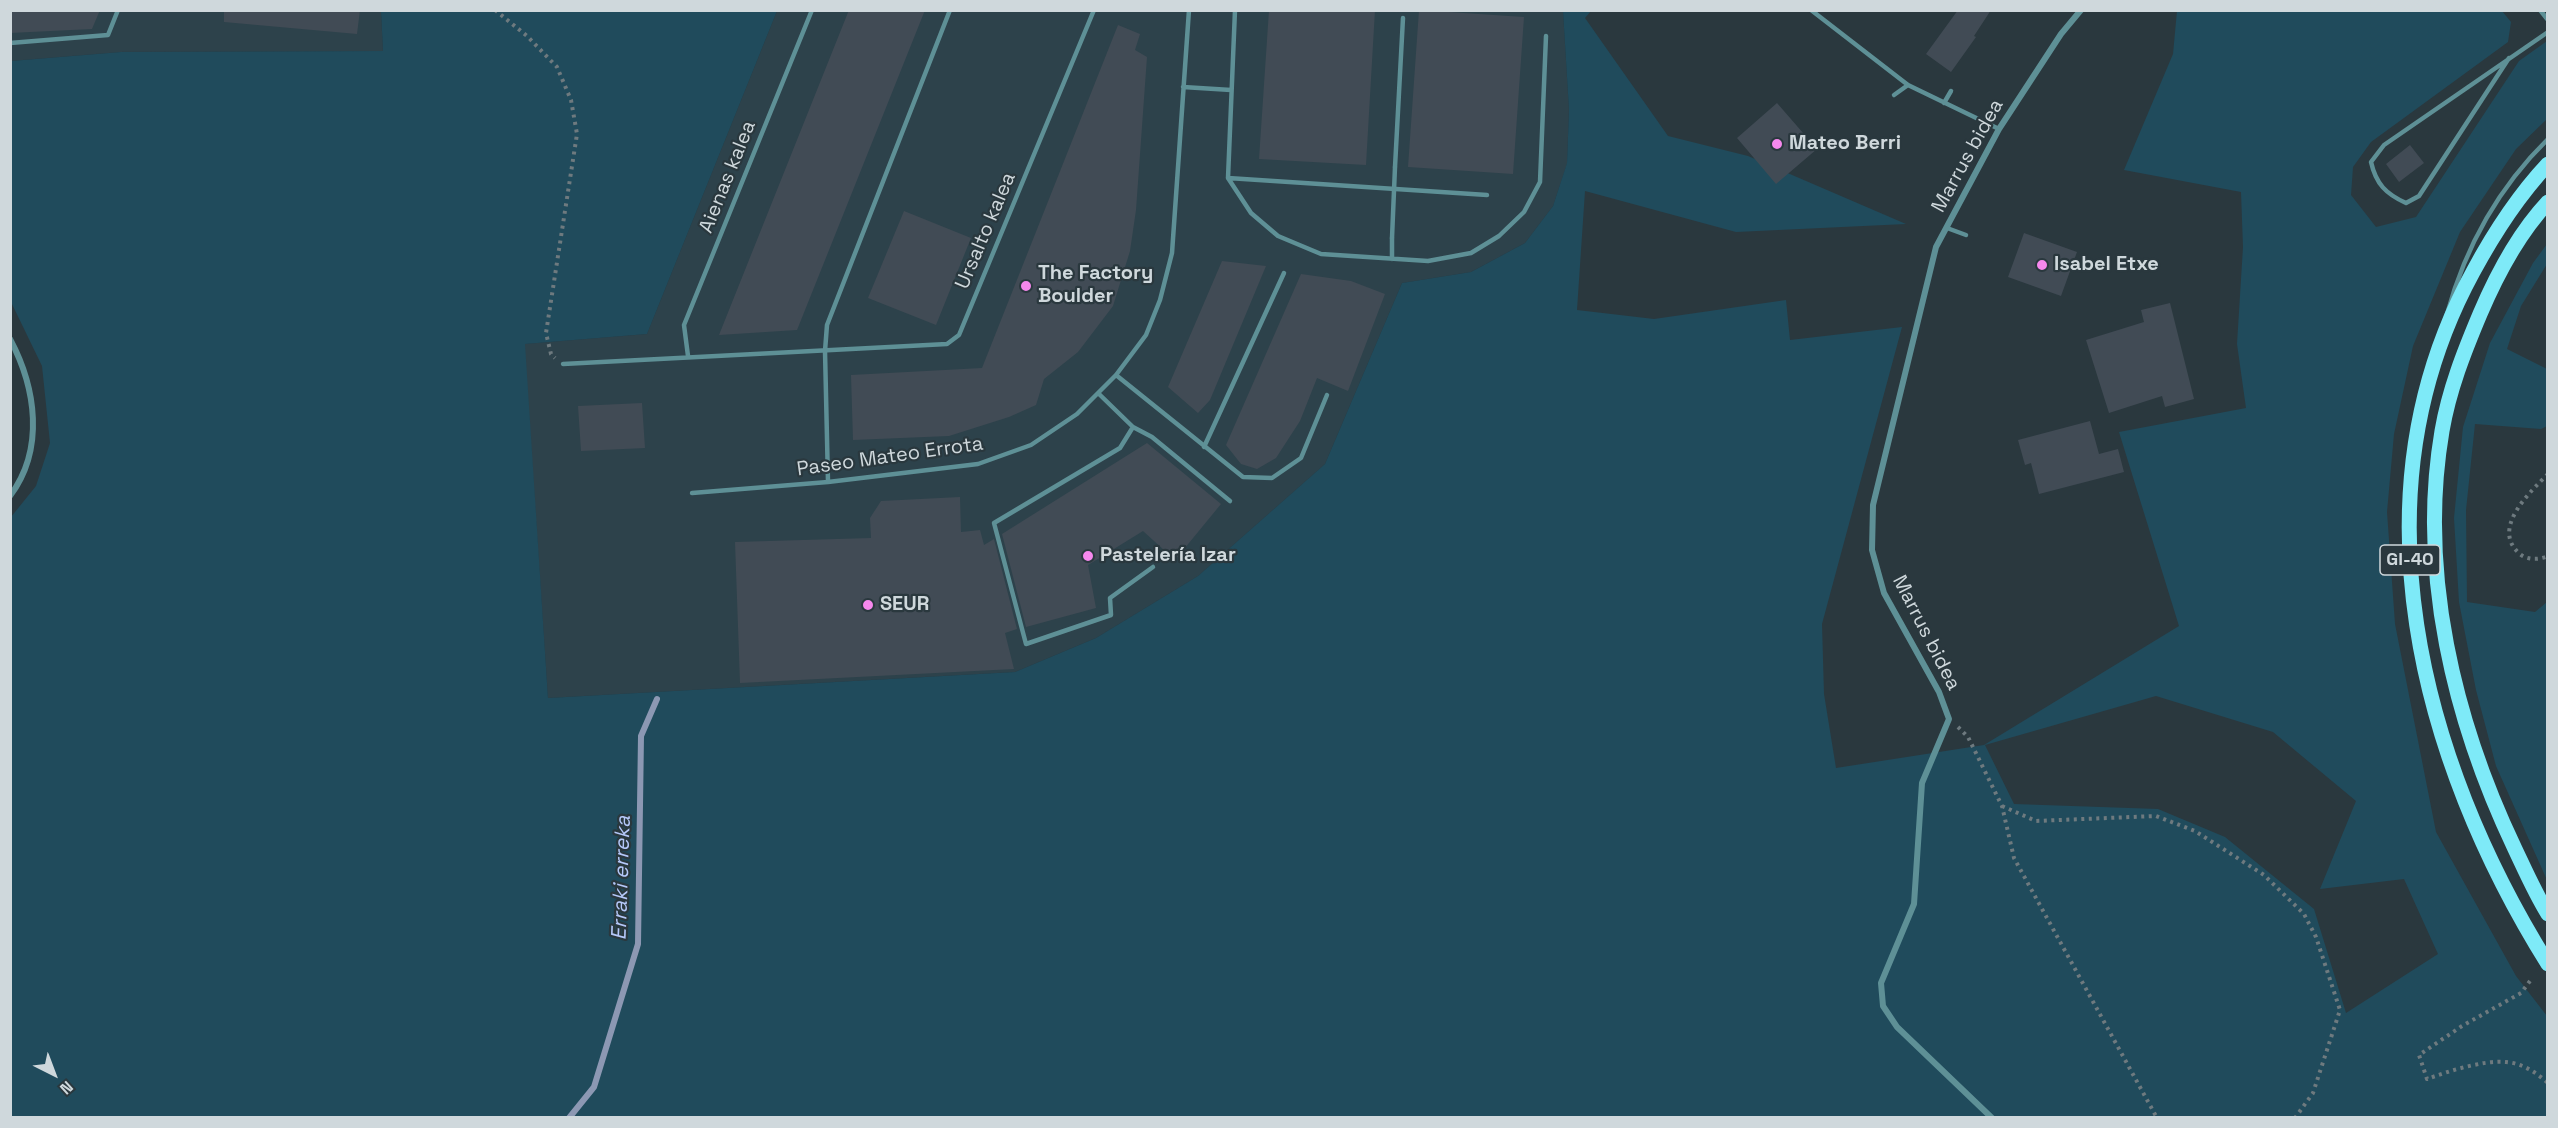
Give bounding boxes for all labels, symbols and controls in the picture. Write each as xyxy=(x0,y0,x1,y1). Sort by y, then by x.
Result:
street label: Marrus bidea xyxy=(1927,95,2009,217)
street label: Aienas kalea xyxy=(695,117,761,237)
place label: Mateo Berri xyxy=(1789,132,1901,156)
marker: Mateo Berri xyxy=(1770,137,1784,151)
street label: Ursalto kalea xyxy=(951,169,1021,293)
place label: Isabel Etxe xyxy=(2054,253,2159,277)
marker: Isabel Etxe xyxy=(2035,258,2049,272)
place label: The Factory Boulder xyxy=(1038,262,1153,309)
marker: The Factory Boulder xyxy=(1019,279,1033,293)
street label: Paseo Mateo Errota xyxy=(795,432,985,482)
place label: Pastelería Izar xyxy=(1100,544,1236,568)
road number: GI-40 xyxy=(2380,545,2440,575)
marker: Pastelería Izar xyxy=(1081,549,1095,563)
street label: Marrus bidea xyxy=(1887,572,1965,694)
place label: SEUR xyxy=(880,593,929,617)
marker: SEUR xyxy=(861,598,875,612)
water label: Erraki erreka xyxy=(607,815,637,941)
north arrow xyxy=(24,1044,84,1104)
text: N xyxy=(55,1076,77,1099)

